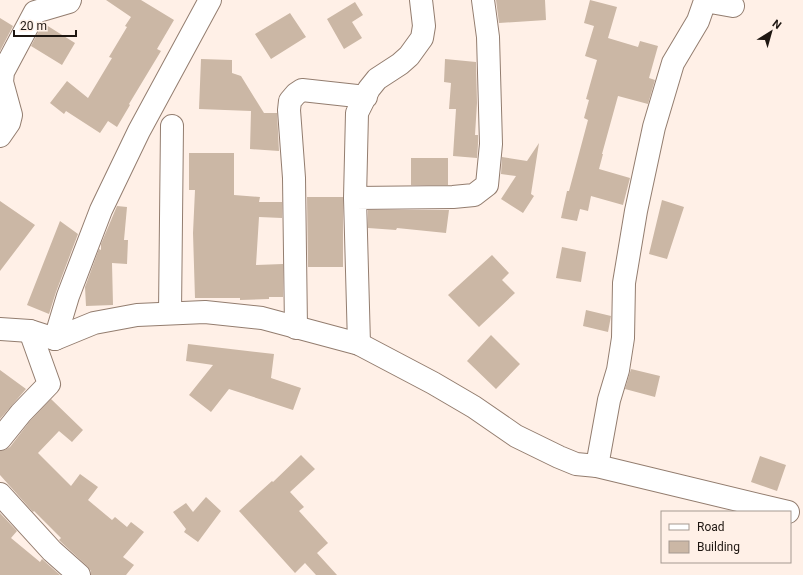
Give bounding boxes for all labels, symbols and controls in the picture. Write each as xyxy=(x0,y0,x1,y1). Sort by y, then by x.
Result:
scale bar xyxy=(14,12,76,38)
north arrow xyxy=(751,12,791,52)
text: N xyxy=(770,17,784,32)
text: 20 m xyxy=(20,19,47,33)
legend xyxy=(661,511,791,563)
text: Road xyxy=(697,520,725,534)
text: Building xyxy=(697,540,740,554)

